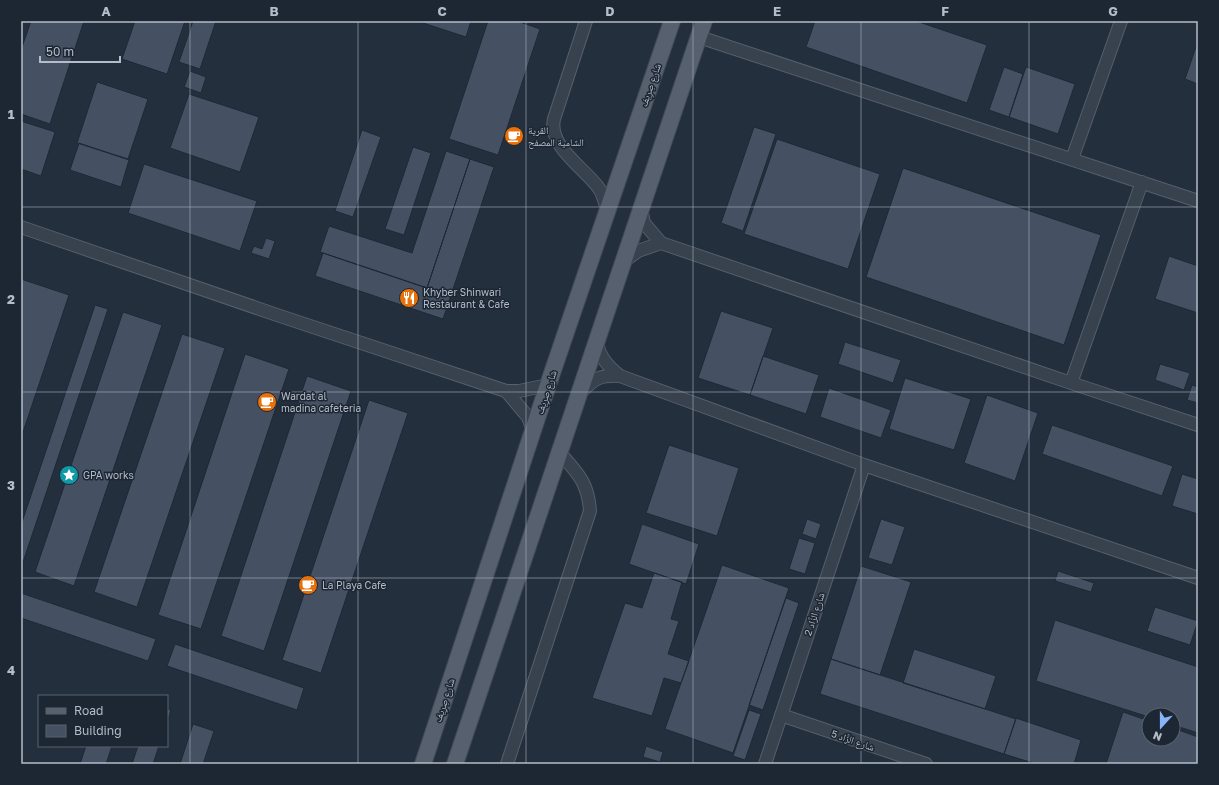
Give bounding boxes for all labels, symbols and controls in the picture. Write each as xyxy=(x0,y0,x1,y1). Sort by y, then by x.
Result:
text: A xyxy=(101,3,111,19)
text: B xyxy=(269,3,279,19)
text: C xyxy=(437,3,447,19)
text: D xyxy=(605,3,615,19)
text: E xyxy=(773,3,781,19)
text: F xyxy=(941,3,949,19)
text: G xyxy=(1108,3,1118,19)
scale bar xyxy=(40,38,120,64)
text: 50 m xyxy=(46,44,74,59)
street label: شارع صِرِيف xyxy=(637,61,665,109)
text: 1 xyxy=(8,106,15,122)
place label: القرية الشامية المصفح xyxy=(528,124,584,149)
cafe icon: القرية الشامية المصفح xyxy=(503,125,525,147)
place label: Khyber Shinwari Restaurant & Cafe xyxy=(423,286,510,310)
restaurant icon: Khyber Shinwari Restaurant & Cafe xyxy=(398,287,420,309)
text: 2 xyxy=(7,291,15,307)
street label: شارع صِرِيف xyxy=(533,368,561,416)
place label: Wardat al madina cafeteria xyxy=(281,390,361,414)
cafe icon: Wardat al madina cafeteria xyxy=(256,391,278,413)
place icon: GPA works xyxy=(58,464,80,486)
place label: GPA works xyxy=(83,469,134,481)
text: 3 xyxy=(7,477,15,493)
cafe icon: La Playa Cafe xyxy=(297,574,319,596)
place label: La Playa Cafe xyxy=(322,579,387,591)
street label: شارع الزَّاد 2 xyxy=(801,590,828,638)
text: 4 xyxy=(7,662,15,678)
street label: شارع صِرِيف xyxy=(431,676,459,724)
legend xyxy=(38,695,168,747)
text: Road xyxy=(74,703,103,718)
north arrow xyxy=(1141,707,1181,747)
text: Building xyxy=(74,723,122,738)
street label: شارع الزَّاد 5 xyxy=(829,727,877,754)
text: N xyxy=(1151,729,1163,744)

